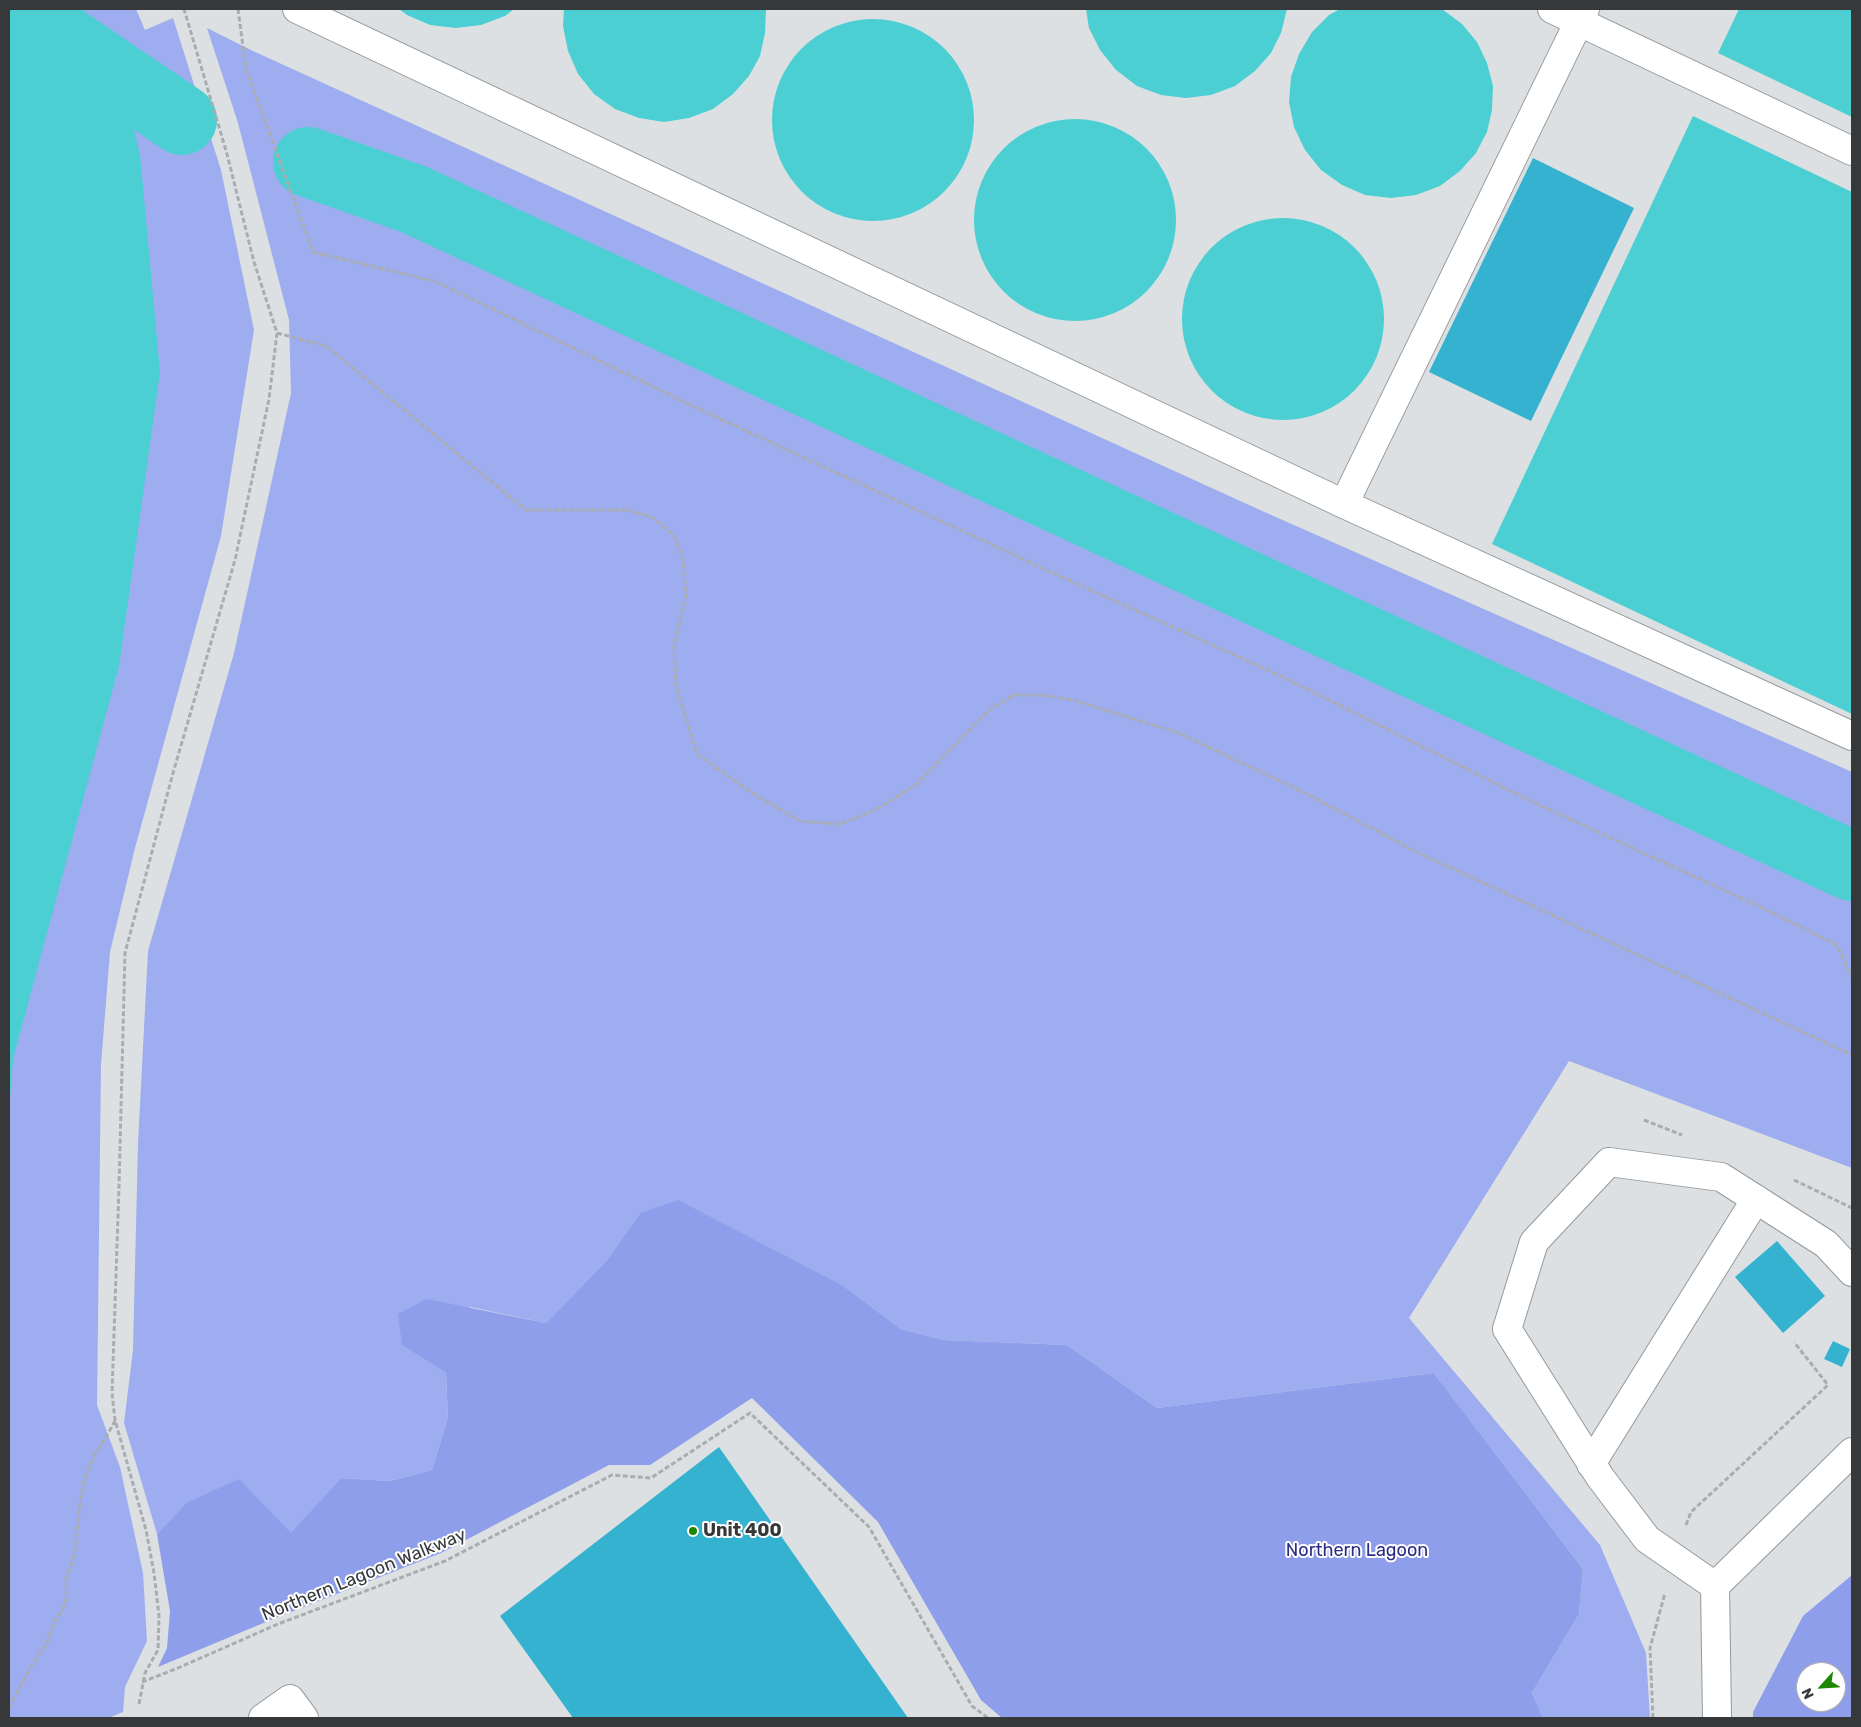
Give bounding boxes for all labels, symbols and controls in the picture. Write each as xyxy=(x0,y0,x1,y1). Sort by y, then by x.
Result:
place label: Unit 400 xyxy=(703,1520,782,1542)
street label: Northern Lagoon Walkway xyxy=(259,1524,469,1626)
marker: Unit 400 xyxy=(687,1525,699,1537)
park label: Northern Lagoon xyxy=(1286,1540,1428,1562)
north arrow xyxy=(1796,1662,1846,1712)
text: N xyxy=(1798,1685,1818,1702)

